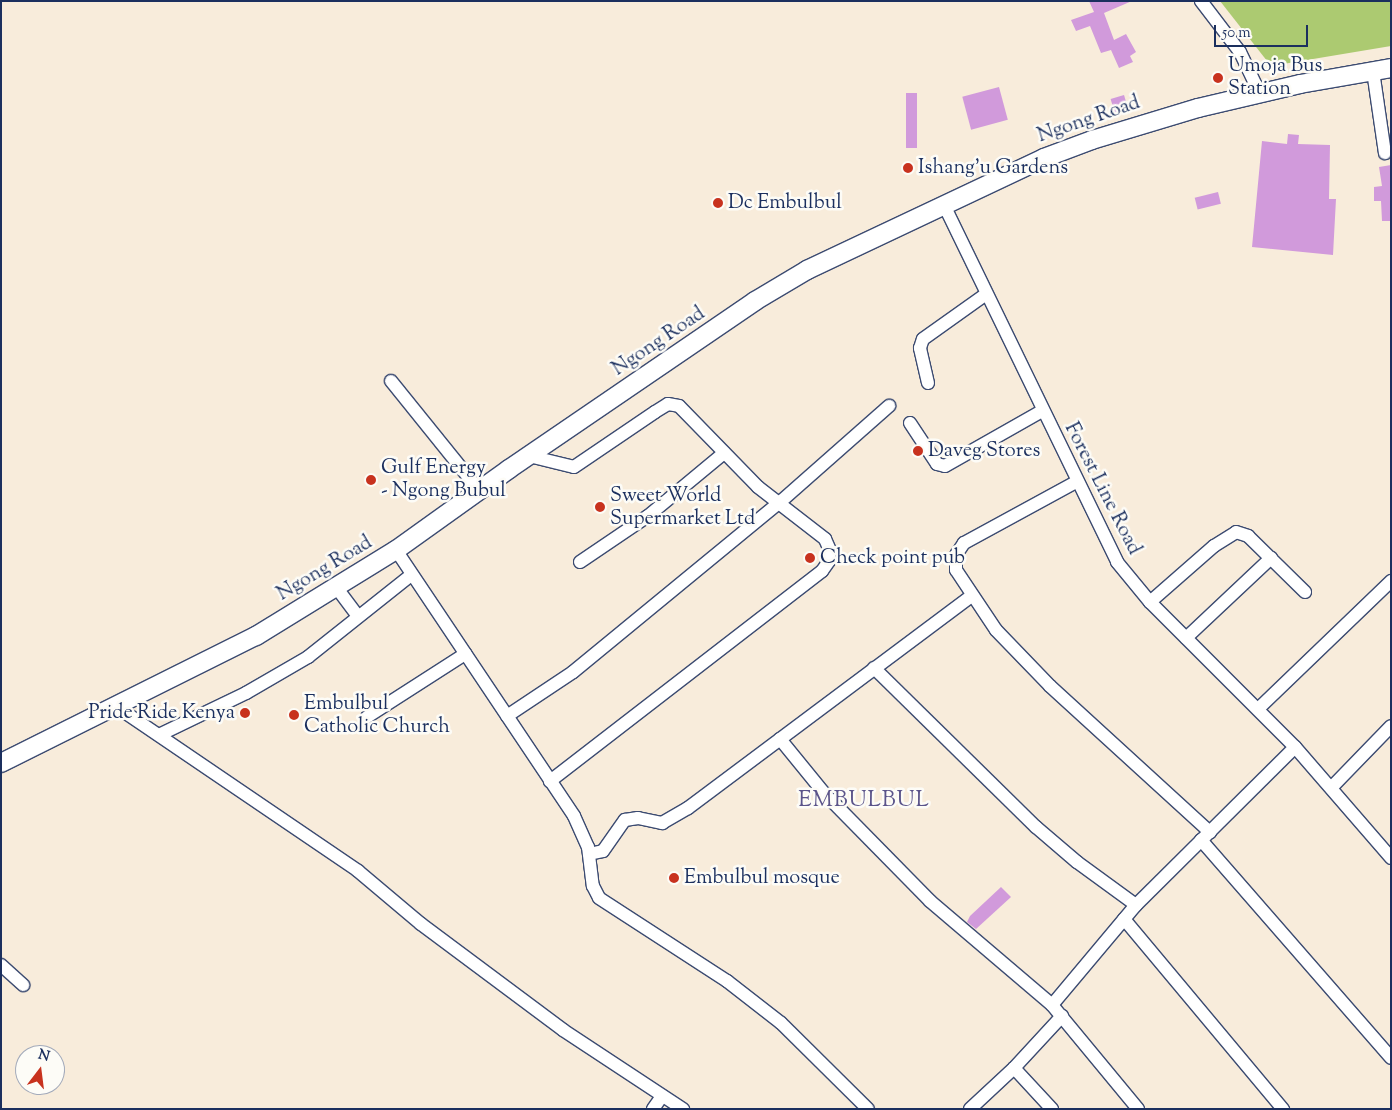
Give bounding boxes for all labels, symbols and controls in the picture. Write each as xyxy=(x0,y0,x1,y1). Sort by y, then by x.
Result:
scale bar xyxy=(1217,15,1311,47)
text: 50 m xyxy=(1222,23,1251,44)
place label: Umoja Bus Station xyxy=(1228,54,1322,101)
marker: Umoja Bus Station xyxy=(1212,72,1224,84)
street label: Ngong Road xyxy=(1035,91,1143,149)
place label: Ishang'u Gardens xyxy=(918,156,1068,180)
marker: Ishang'u Gardens xyxy=(902,162,914,174)
place label: Dc Embulbul xyxy=(728,191,842,215)
marker: Dc Embulbul xyxy=(712,197,724,209)
street label: Ngong Road xyxy=(608,302,710,382)
street label: Forest Line Road xyxy=(1058,419,1146,559)
place label: Daveg Stores xyxy=(928,439,1040,463)
marker: Daveg Stores xyxy=(912,445,924,457)
place label: Gulf Energy - Ngong Bubul xyxy=(381,456,506,503)
marker: Gulf Energy - Ngong Bubul xyxy=(365,474,377,486)
place label: Sweet World Supermarket Ltd xyxy=(610,484,755,531)
marker: Sweet World Supermarket Ltd xyxy=(594,501,606,513)
street label: Ngong Road xyxy=(273,531,377,607)
place label: Check point pub xyxy=(820,546,965,570)
marker: Check point pub xyxy=(804,552,816,564)
place label: Embulbul Catholic Church xyxy=(304,692,450,739)
place label: Pride Ride Kenya xyxy=(88,701,235,725)
marker: Pride Ride Kenya xyxy=(239,707,251,719)
marker: Embulbul Catholic Church xyxy=(288,709,300,721)
district label: EMBULBUL xyxy=(797,789,931,815)
place label: Embulbul mosque xyxy=(684,866,840,890)
marker: Embulbul mosque xyxy=(668,872,680,884)
north arrow xyxy=(15,1045,65,1095)
text: N xyxy=(36,1045,52,1068)

